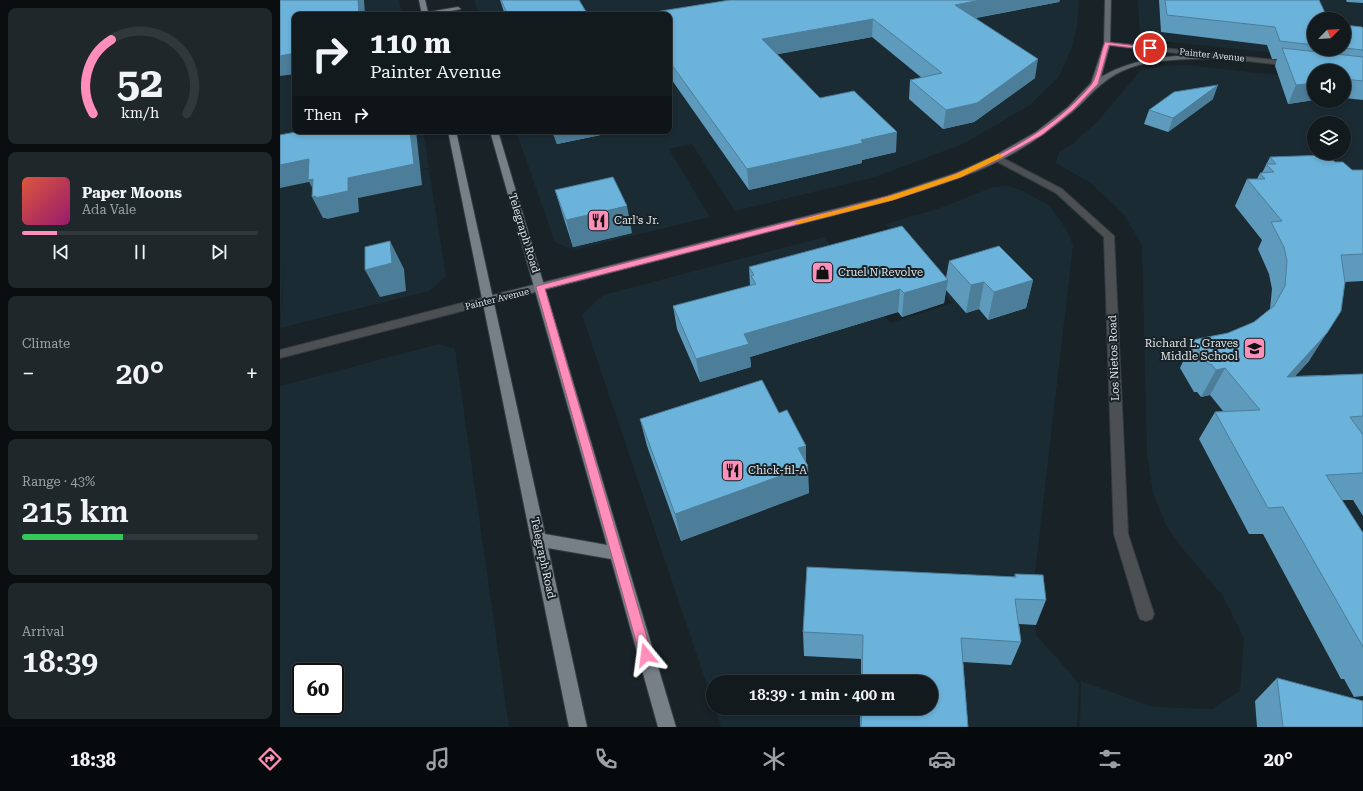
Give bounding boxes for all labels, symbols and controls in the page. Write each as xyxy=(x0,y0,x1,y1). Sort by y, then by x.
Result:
north arrow xyxy=(1307,12,1351,56)
map controls xyxy=(1307,12,1351,160)
text: 110 m xyxy=(370,27,451,60)
icon: right xyxy=(304,28,356,80)
pin xyxy=(1133,31,1167,65)
icon: arrive xyxy=(1139,37,1161,59)
street label: Painter Avenue xyxy=(1179,47,1245,63)
text: 52 xyxy=(117,58,163,107)
text: Painter Avenue xyxy=(370,61,501,82)
button: sound xyxy=(1307,64,1351,108)
text: km/h xyxy=(121,104,159,120)
icon: right xyxy=(350,104,372,126)
text: Then xyxy=(304,106,342,124)
button: layers xyxy=(1307,116,1351,160)
text: Paper Moons xyxy=(82,184,182,202)
street label: Telegraph Road xyxy=(506,192,542,274)
text: Ada Vale xyxy=(82,202,136,217)
restaurant icon: Carl's Jr. xyxy=(585,207,611,233)
place label: Carl's Jr. xyxy=(614,214,659,227)
icon: previous xyxy=(50,241,72,263)
icon: pause xyxy=(129,241,151,263)
icon: next xyxy=(208,241,230,263)
shop icon: Cruel N Revolve xyxy=(810,259,836,285)
place label: Cruel N Revolve xyxy=(838,266,923,279)
street label: Painter Avenue xyxy=(464,286,530,312)
street label: Los Nietos Road xyxy=(1106,315,1122,401)
text: Climate xyxy=(22,336,70,351)
school or university icon: Richard L. Graves Middle School xyxy=(1241,336,1267,362)
place label: Richard L. Graves Middle School xyxy=(1145,337,1239,363)
text: 20° xyxy=(116,356,164,391)
text: − xyxy=(22,361,34,386)
text: + xyxy=(246,361,258,386)
restaurant icon: Chick-fil-A xyxy=(719,457,745,483)
place label: Chick-fil-A xyxy=(748,464,807,477)
text: Range · 43% xyxy=(22,474,95,489)
text: 215 km xyxy=(22,494,129,529)
street label: Telegraph Road xyxy=(528,516,558,600)
text: Arrival xyxy=(22,624,64,639)
position arrow xyxy=(625,634,667,676)
text: 18:39 xyxy=(22,644,98,679)
speed limit sign: 60 xyxy=(292,663,344,715)
text: 18:39 · 1 min · 400 m xyxy=(749,686,895,704)
icon: directions xyxy=(256,745,284,773)
icon: music xyxy=(424,745,452,773)
icon: phone xyxy=(592,745,620,773)
icon: climate xyxy=(760,745,788,773)
icon: car xyxy=(928,745,956,773)
icon: filters xyxy=(1096,745,1124,773)
text: 18:38 xyxy=(70,749,116,770)
text: 20° xyxy=(1264,749,1293,770)

